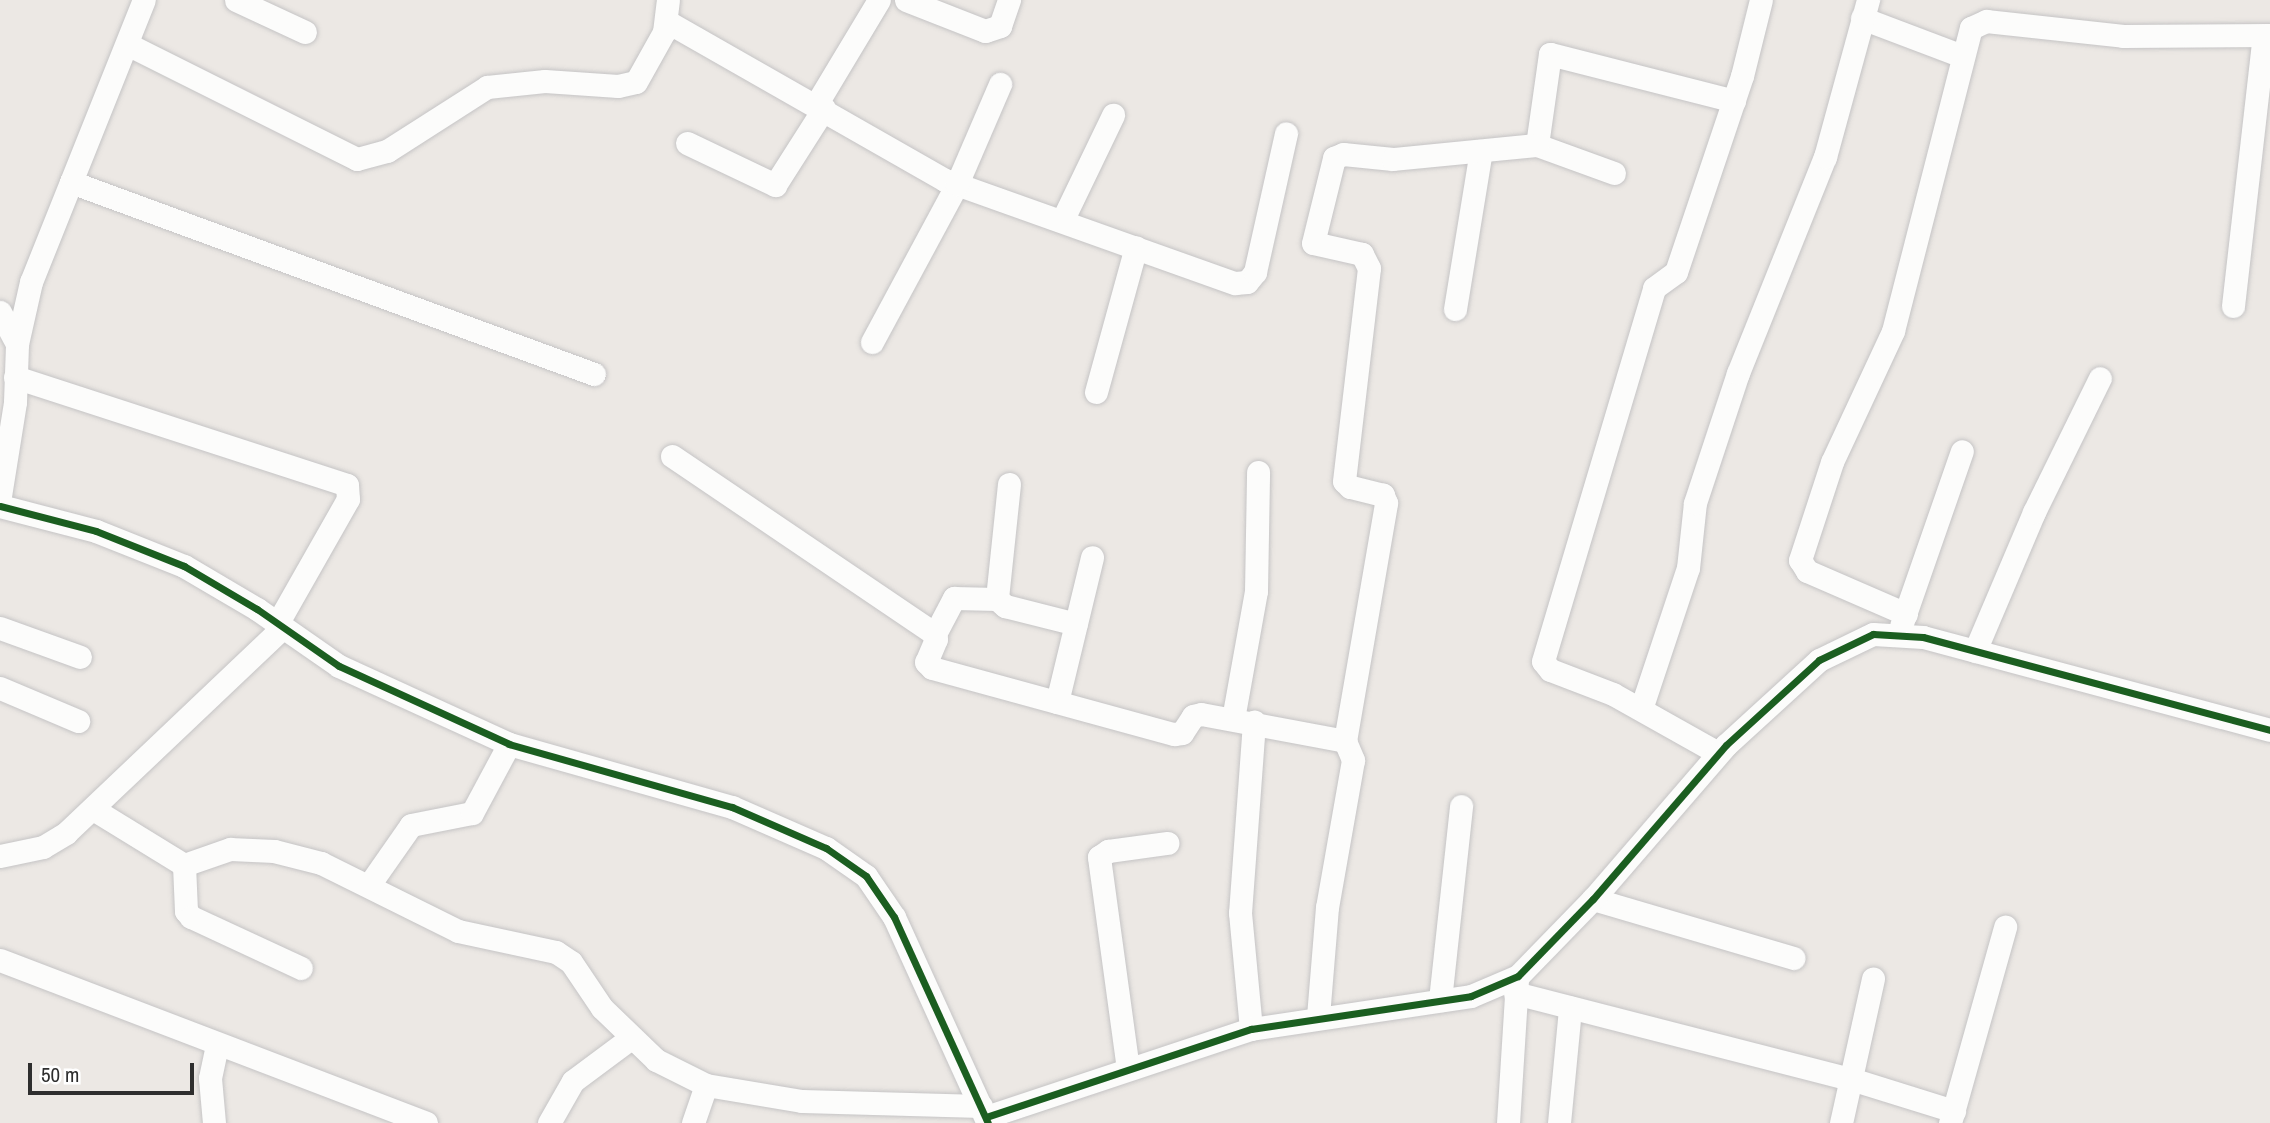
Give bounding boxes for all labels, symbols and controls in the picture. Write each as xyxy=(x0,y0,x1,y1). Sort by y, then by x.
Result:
scale bar xyxy=(32,1050,198,1094)
text: 50 m xyxy=(41,1060,79,1089)

